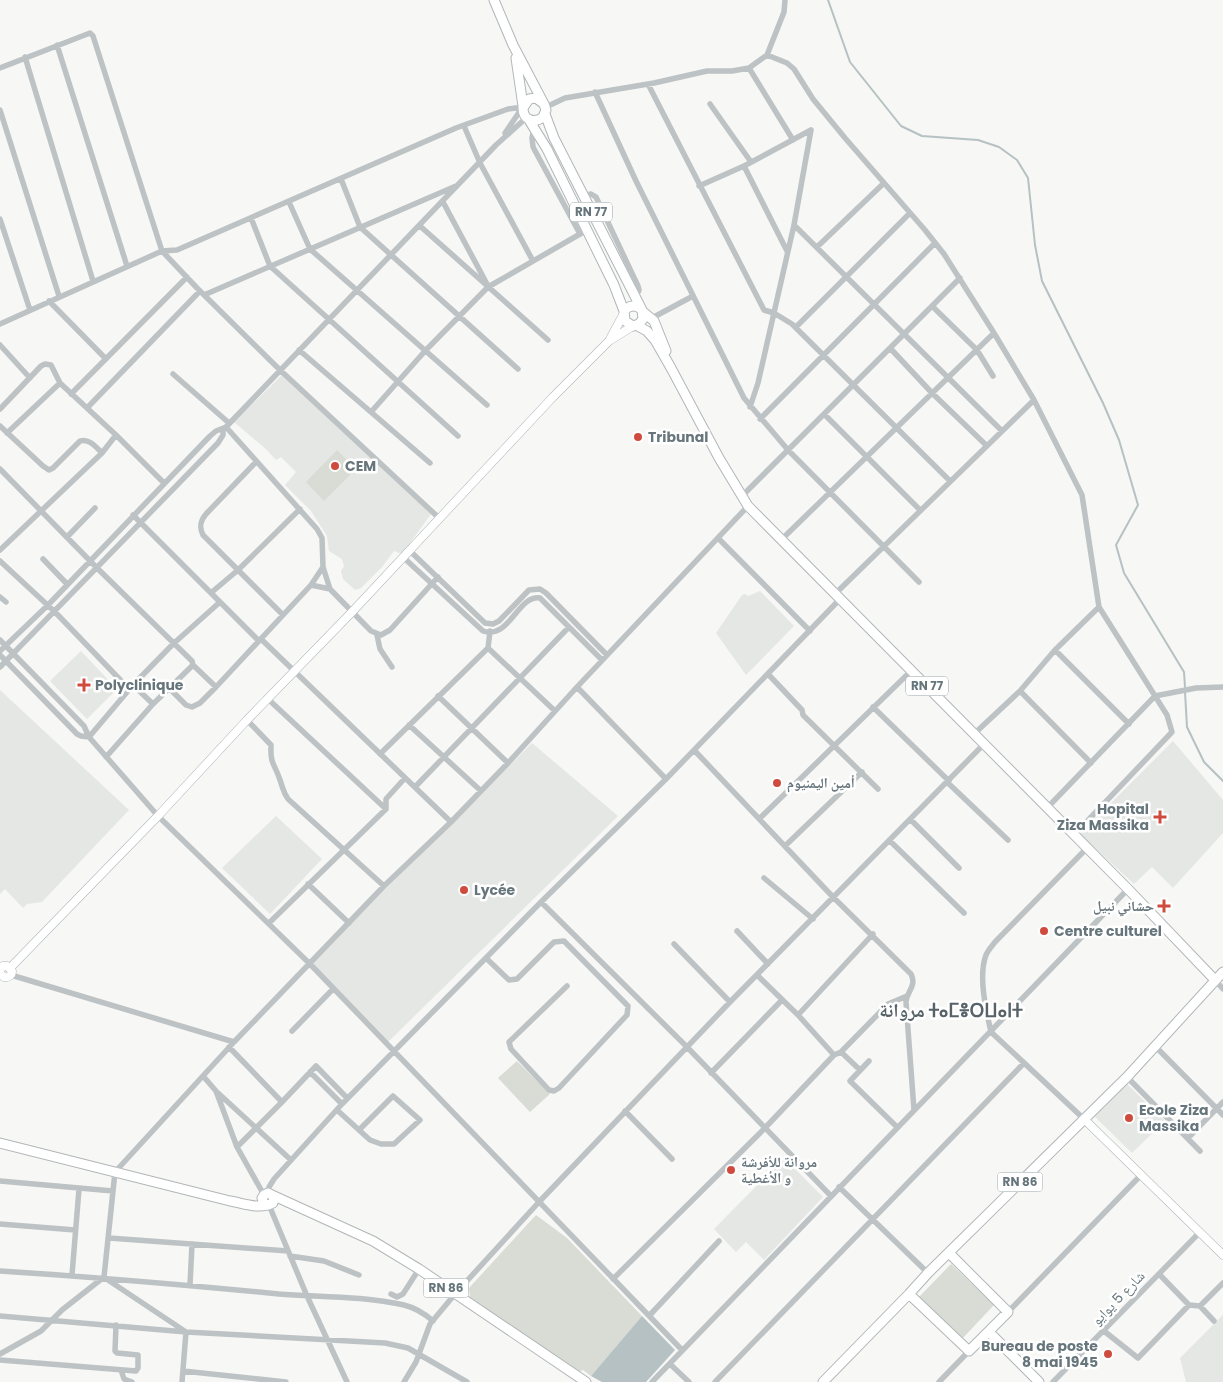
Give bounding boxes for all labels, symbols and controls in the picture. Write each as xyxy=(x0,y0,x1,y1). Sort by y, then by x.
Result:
road number: RN 77 xyxy=(570,202,612,222)
place label: Tribunal xyxy=(648,427,708,447)
marker: Tribunal xyxy=(632,431,644,443)
place label: CEM xyxy=(345,456,376,476)
marker: CEM xyxy=(329,460,341,472)
place label: Polyclinique xyxy=(95,675,184,695)
road number: RN 77 xyxy=(906,676,948,696)
marker: Polyclinique xyxy=(77,678,91,692)
place label: أمين اليمنيوم xyxy=(787,773,855,793)
marker: أمين اليمنيوم xyxy=(771,777,783,789)
place label: Hopital Ziza Massika xyxy=(1057,799,1149,835)
marker: Hopital Ziza Massika xyxy=(1153,810,1167,824)
place label: Lycée xyxy=(474,880,516,900)
marker: Lycée xyxy=(458,884,470,896)
place label: حشاني نبيل xyxy=(1093,896,1154,917)
marker: حشاني نبيل xyxy=(1158,900,1170,912)
place label: Centre culturel xyxy=(1054,921,1162,941)
marker: Centre culturel xyxy=(1038,925,1050,937)
district label: مروانة ⵜⴰⵎⴻⵔⵡⴰⵏⵜ xyxy=(879,997,1023,1024)
place label: Ecole Ziza Massika xyxy=(1139,1100,1209,1136)
marker: Ecole Ziza Massika xyxy=(1123,1112,1135,1124)
place label: مروانة للأفرشة و الأغطية xyxy=(741,1152,817,1188)
marker: مروانة للأفرشة و الأغطية xyxy=(725,1164,737,1176)
road number: RN 86 xyxy=(998,1172,1042,1192)
street label: شارع 5 يوايو xyxy=(1087,1266,1149,1330)
road number: RN 86 xyxy=(424,1278,468,1298)
place label: Bureau de poste 8 mai 1945 xyxy=(981,1336,1098,1372)
marker: Bureau de poste 8 mai 1945 xyxy=(1102,1348,1114,1360)

